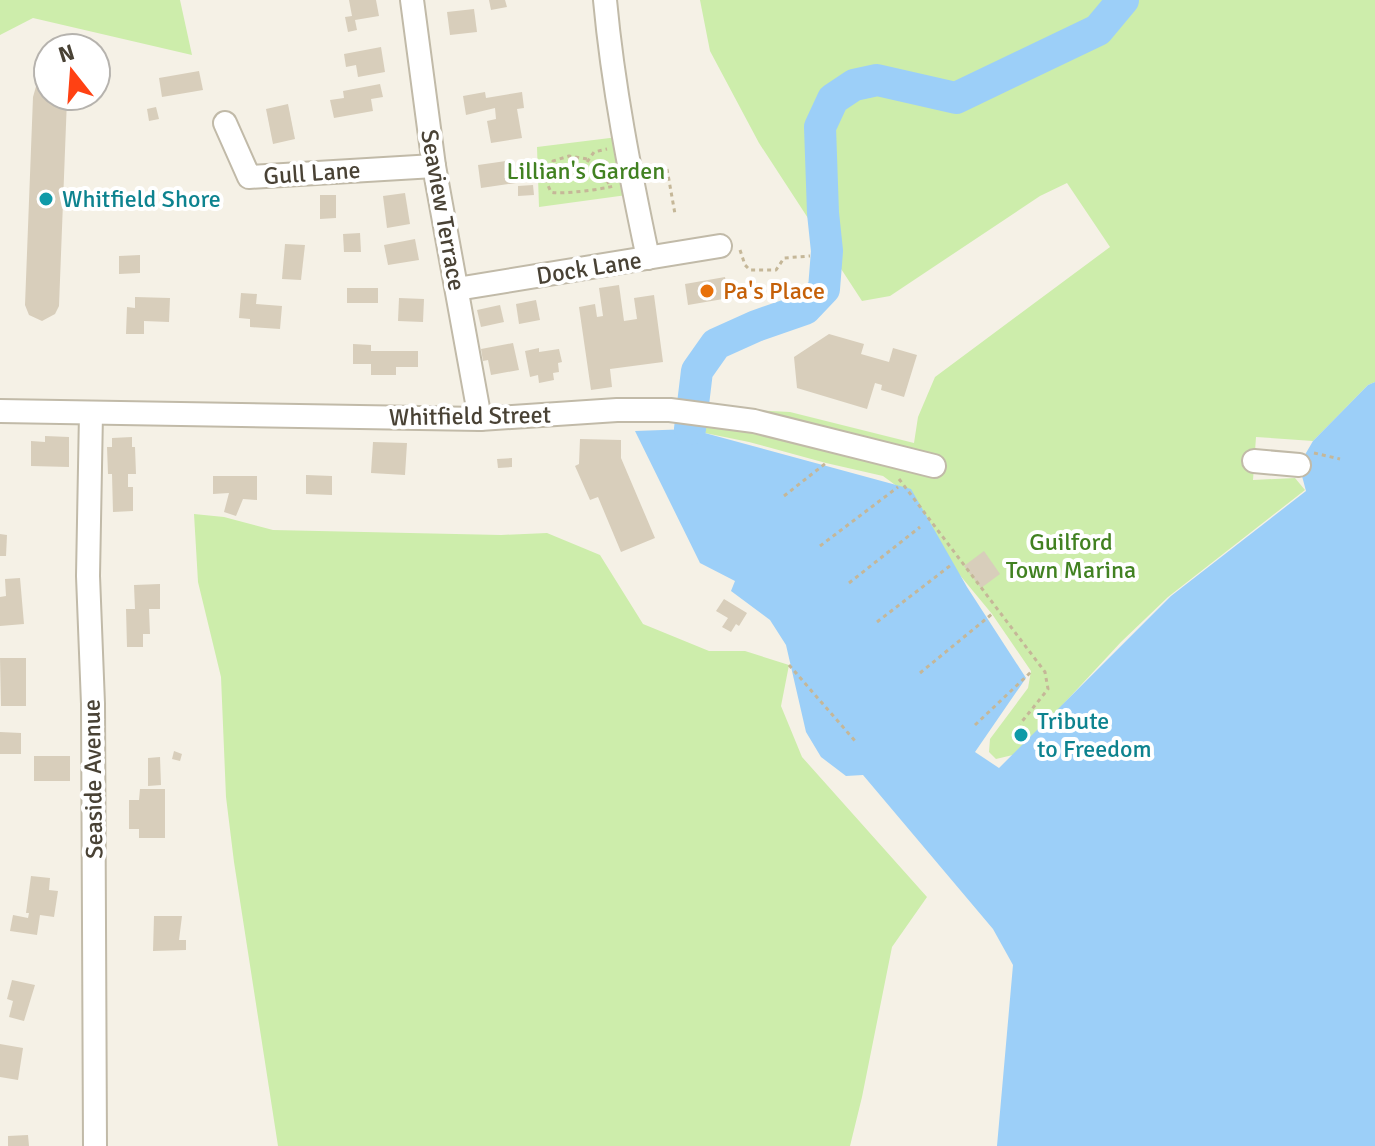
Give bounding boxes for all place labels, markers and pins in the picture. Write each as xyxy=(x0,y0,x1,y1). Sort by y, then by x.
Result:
place label: Whitfield Shore xyxy=(62,184,221,214)
marker: Whitfield Shore xyxy=(37,190,55,208)
place label: Pa's Place xyxy=(723,276,825,306)
marker: Pa's Place xyxy=(698,282,716,300)
place label: Tribute to Freedom xyxy=(1037,706,1152,764)
marker: Tribute to Freedom xyxy=(1012,726,1030,744)

